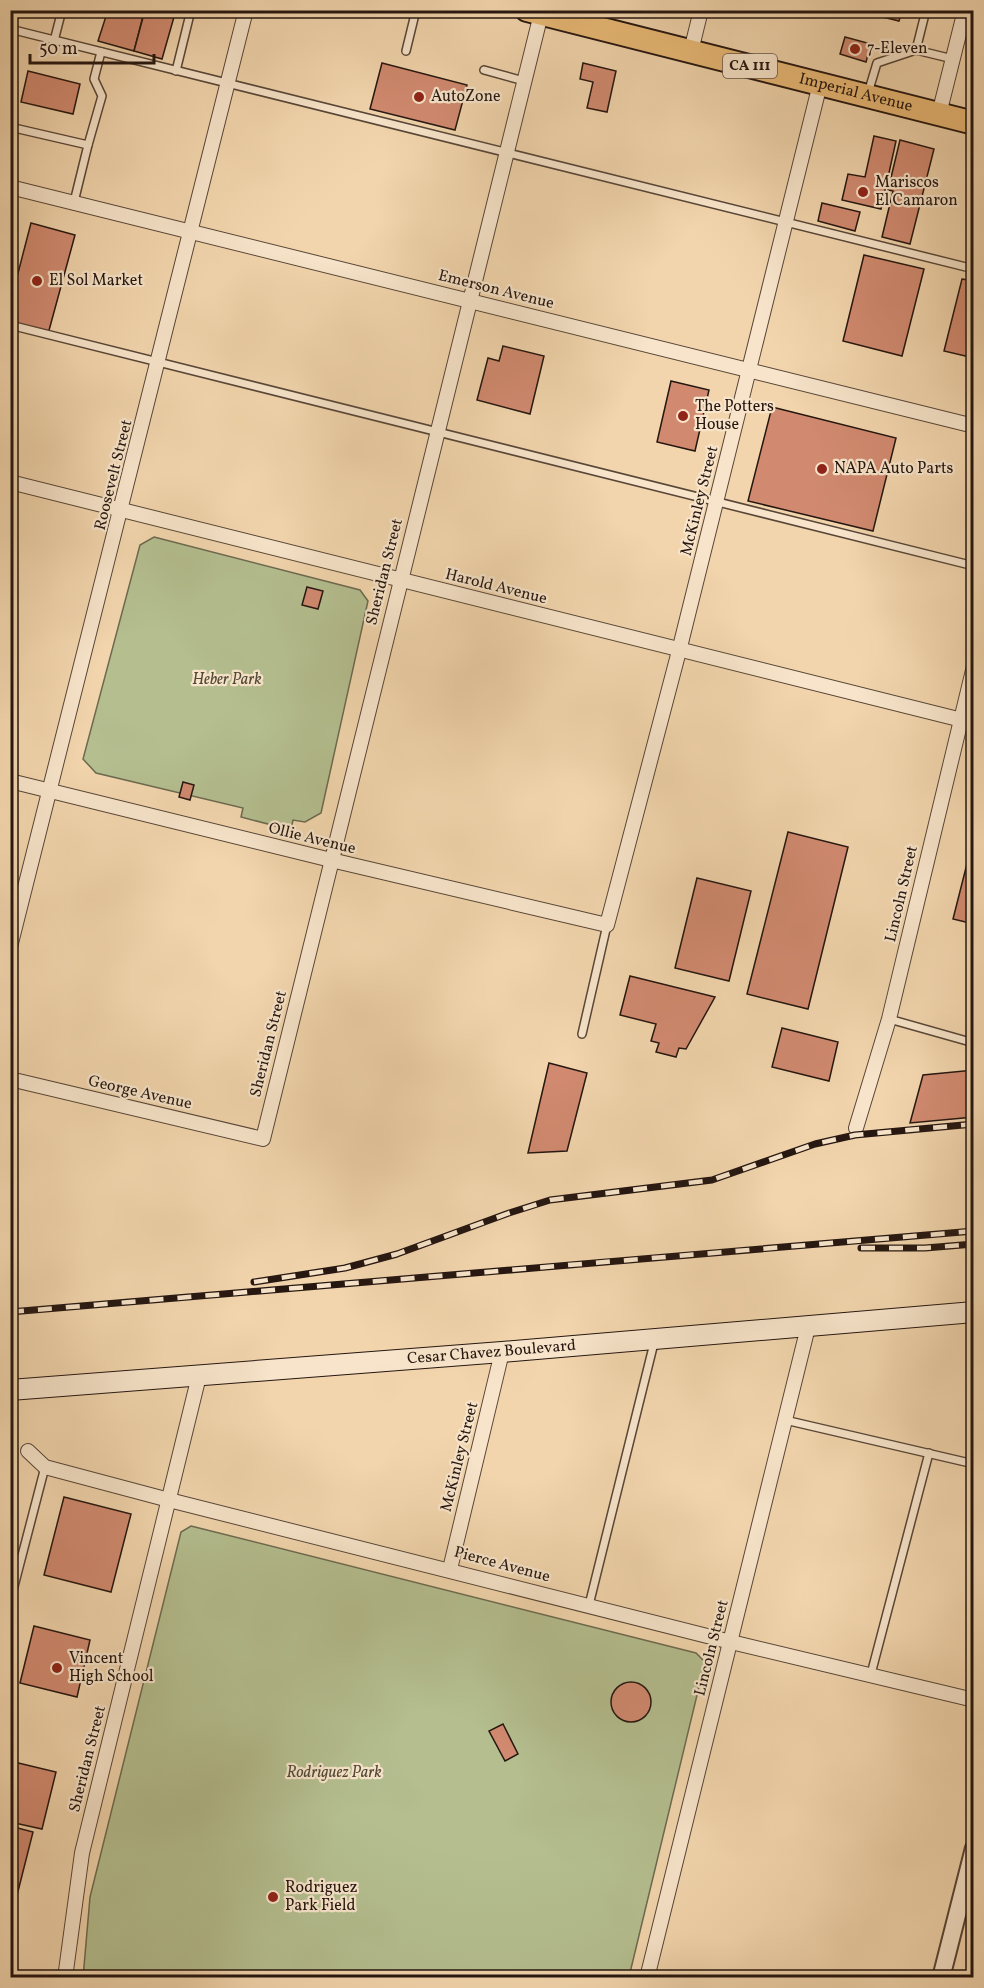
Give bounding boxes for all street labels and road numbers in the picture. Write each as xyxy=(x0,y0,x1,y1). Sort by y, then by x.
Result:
road number: CA 111 xyxy=(723,54,777,78)
street label: Imperial Avenue xyxy=(796,68,915,118)
street label: Emerson Avenue xyxy=(436,265,556,315)
street label: Roosevelt Street xyxy=(90,417,138,533)
street label: McKinley Street xyxy=(676,443,724,558)
street label: Sheridan Street xyxy=(361,516,409,628)
street label: Harold Avenue xyxy=(443,564,549,610)
street label: Ollie Avenue xyxy=(266,818,358,860)
street label: Lincoln Street xyxy=(880,843,924,944)
street label: Sheridan Street xyxy=(245,988,293,1100)
street label: George Avenue xyxy=(86,1070,194,1116)
street label: Cesar Chavez Boulevard xyxy=(406,1335,577,1370)
street label: McKinley Street xyxy=(436,1399,484,1514)
street label: Pierce Avenue xyxy=(451,1542,553,1588)
street label: Lincoln Street xyxy=(689,1597,735,1698)
street label: Sheridan Street xyxy=(64,1703,112,1815)

